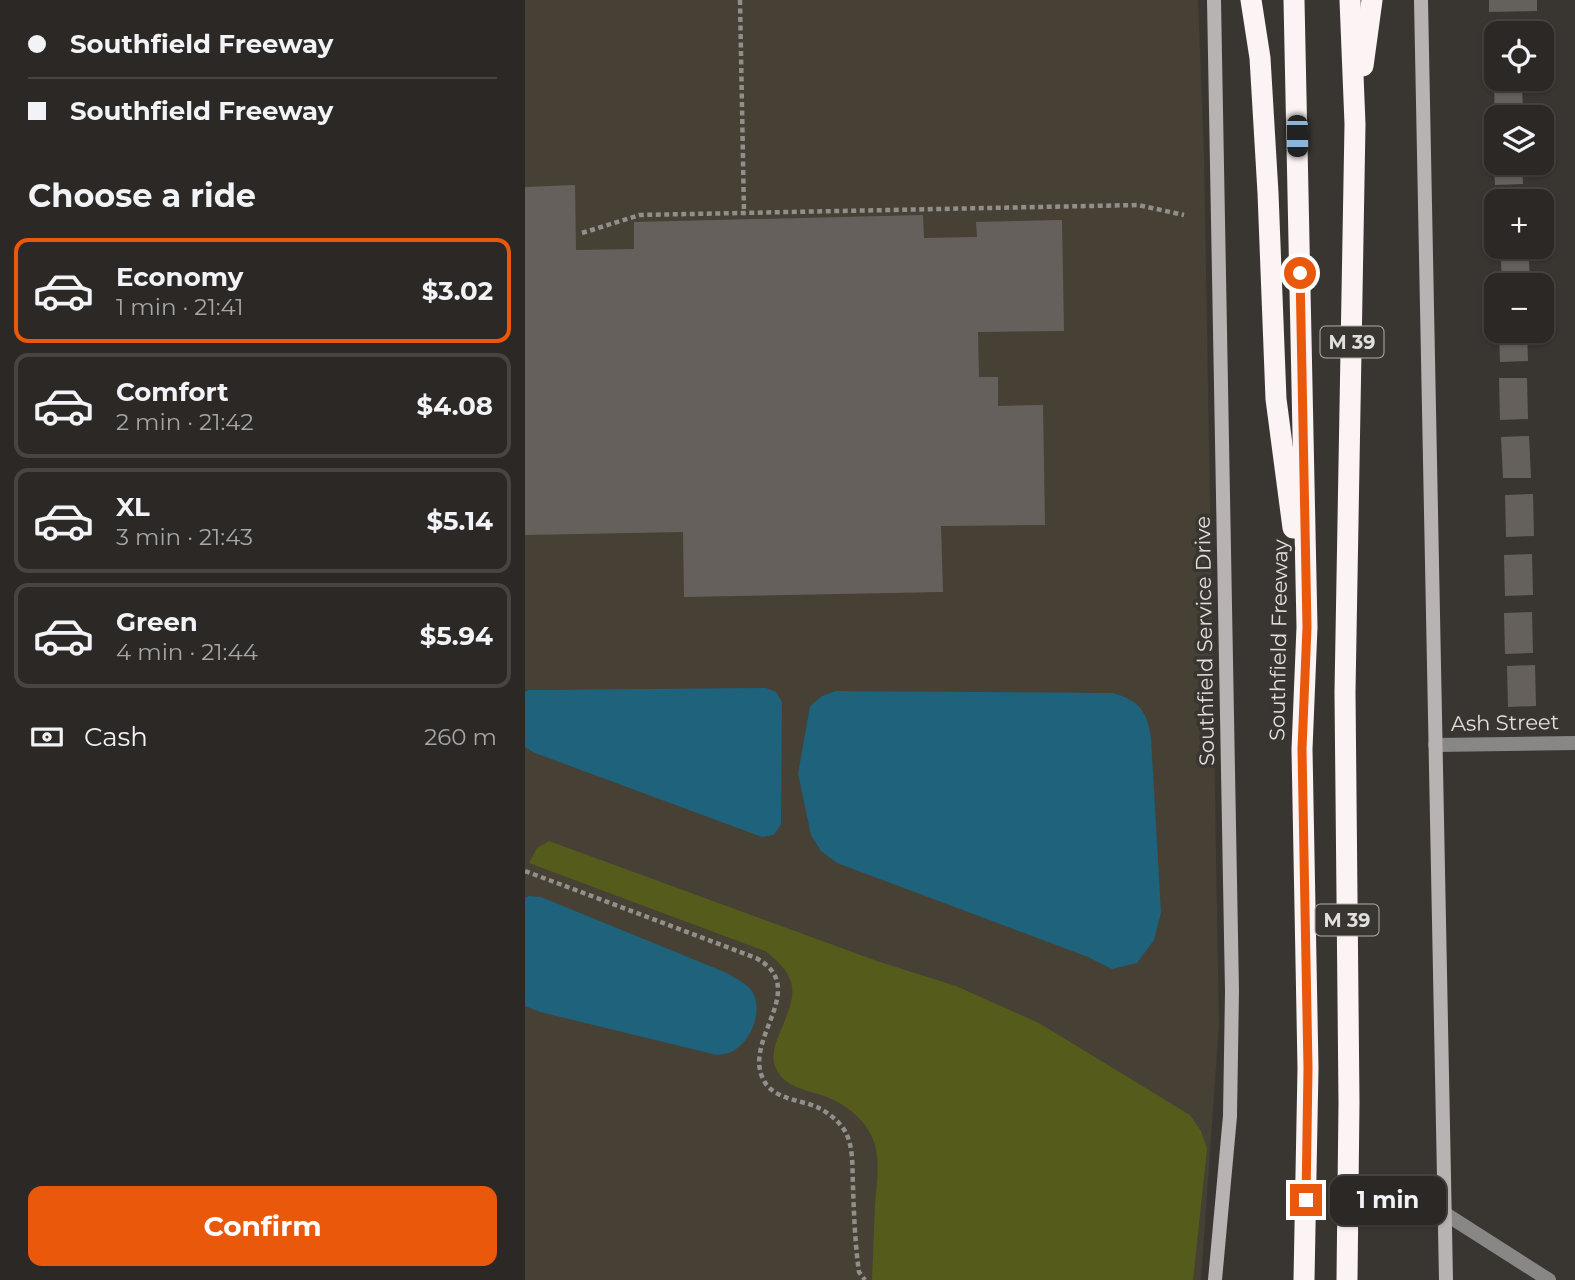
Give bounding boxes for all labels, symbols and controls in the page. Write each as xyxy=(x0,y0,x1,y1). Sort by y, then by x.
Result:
map controls xyxy=(1484,21,1554,343)
button: locate xyxy=(1484,21,1554,91)
text: Southfield Freeway xyxy=(70,28,333,60)
text: Southfield Freeway xyxy=(70,95,333,127)
button: layers xyxy=(1484,105,1554,175)
car xyxy=(1287,115,1308,157)
text: Choose a ride xyxy=(28,176,256,215)
button: + xyxy=(1484,189,1554,259)
route start xyxy=(1284,257,1316,289)
icon: car xyxy=(32,259,95,322)
text: Economy xyxy=(116,261,243,293)
button: − xyxy=(1484,273,1554,343)
text: $3.02 xyxy=(422,275,493,307)
text: 1 min · 21:41 xyxy=(116,293,244,321)
road number: M 39 xyxy=(1321,326,1383,358)
icon: car xyxy=(32,374,95,437)
text: Comfort xyxy=(116,376,228,408)
text: $4.08 xyxy=(416,390,493,422)
text: 2 min · 21:42 xyxy=(116,408,254,436)
icon: car xyxy=(32,489,95,552)
text: XL xyxy=(116,491,150,523)
text: $5.14 xyxy=(426,505,493,537)
street label: Southfield Service Drive xyxy=(1190,516,1219,766)
text: 3 min · 21:43 xyxy=(116,523,253,551)
street label: Southfield Freeway xyxy=(1264,538,1293,741)
icon: car xyxy=(32,604,95,667)
text: Green xyxy=(116,606,198,638)
text: $5.94 xyxy=(420,620,493,652)
text: 4 min · 21:44 xyxy=(116,638,258,666)
street label: Ash Street xyxy=(1451,709,1559,736)
icon: cash xyxy=(28,718,66,756)
text: Cash xyxy=(84,721,148,753)
text: 260 m xyxy=(424,723,497,751)
road number: M 39 xyxy=(1315,904,1379,936)
callout: 1 min xyxy=(1331,1176,1446,1224)
route end xyxy=(1290,1184,1322,1216)
button: Confirm xyxy=(28,1186,497,1266)
text: 1 min xyxy=(1357,1186,1419,1214)

